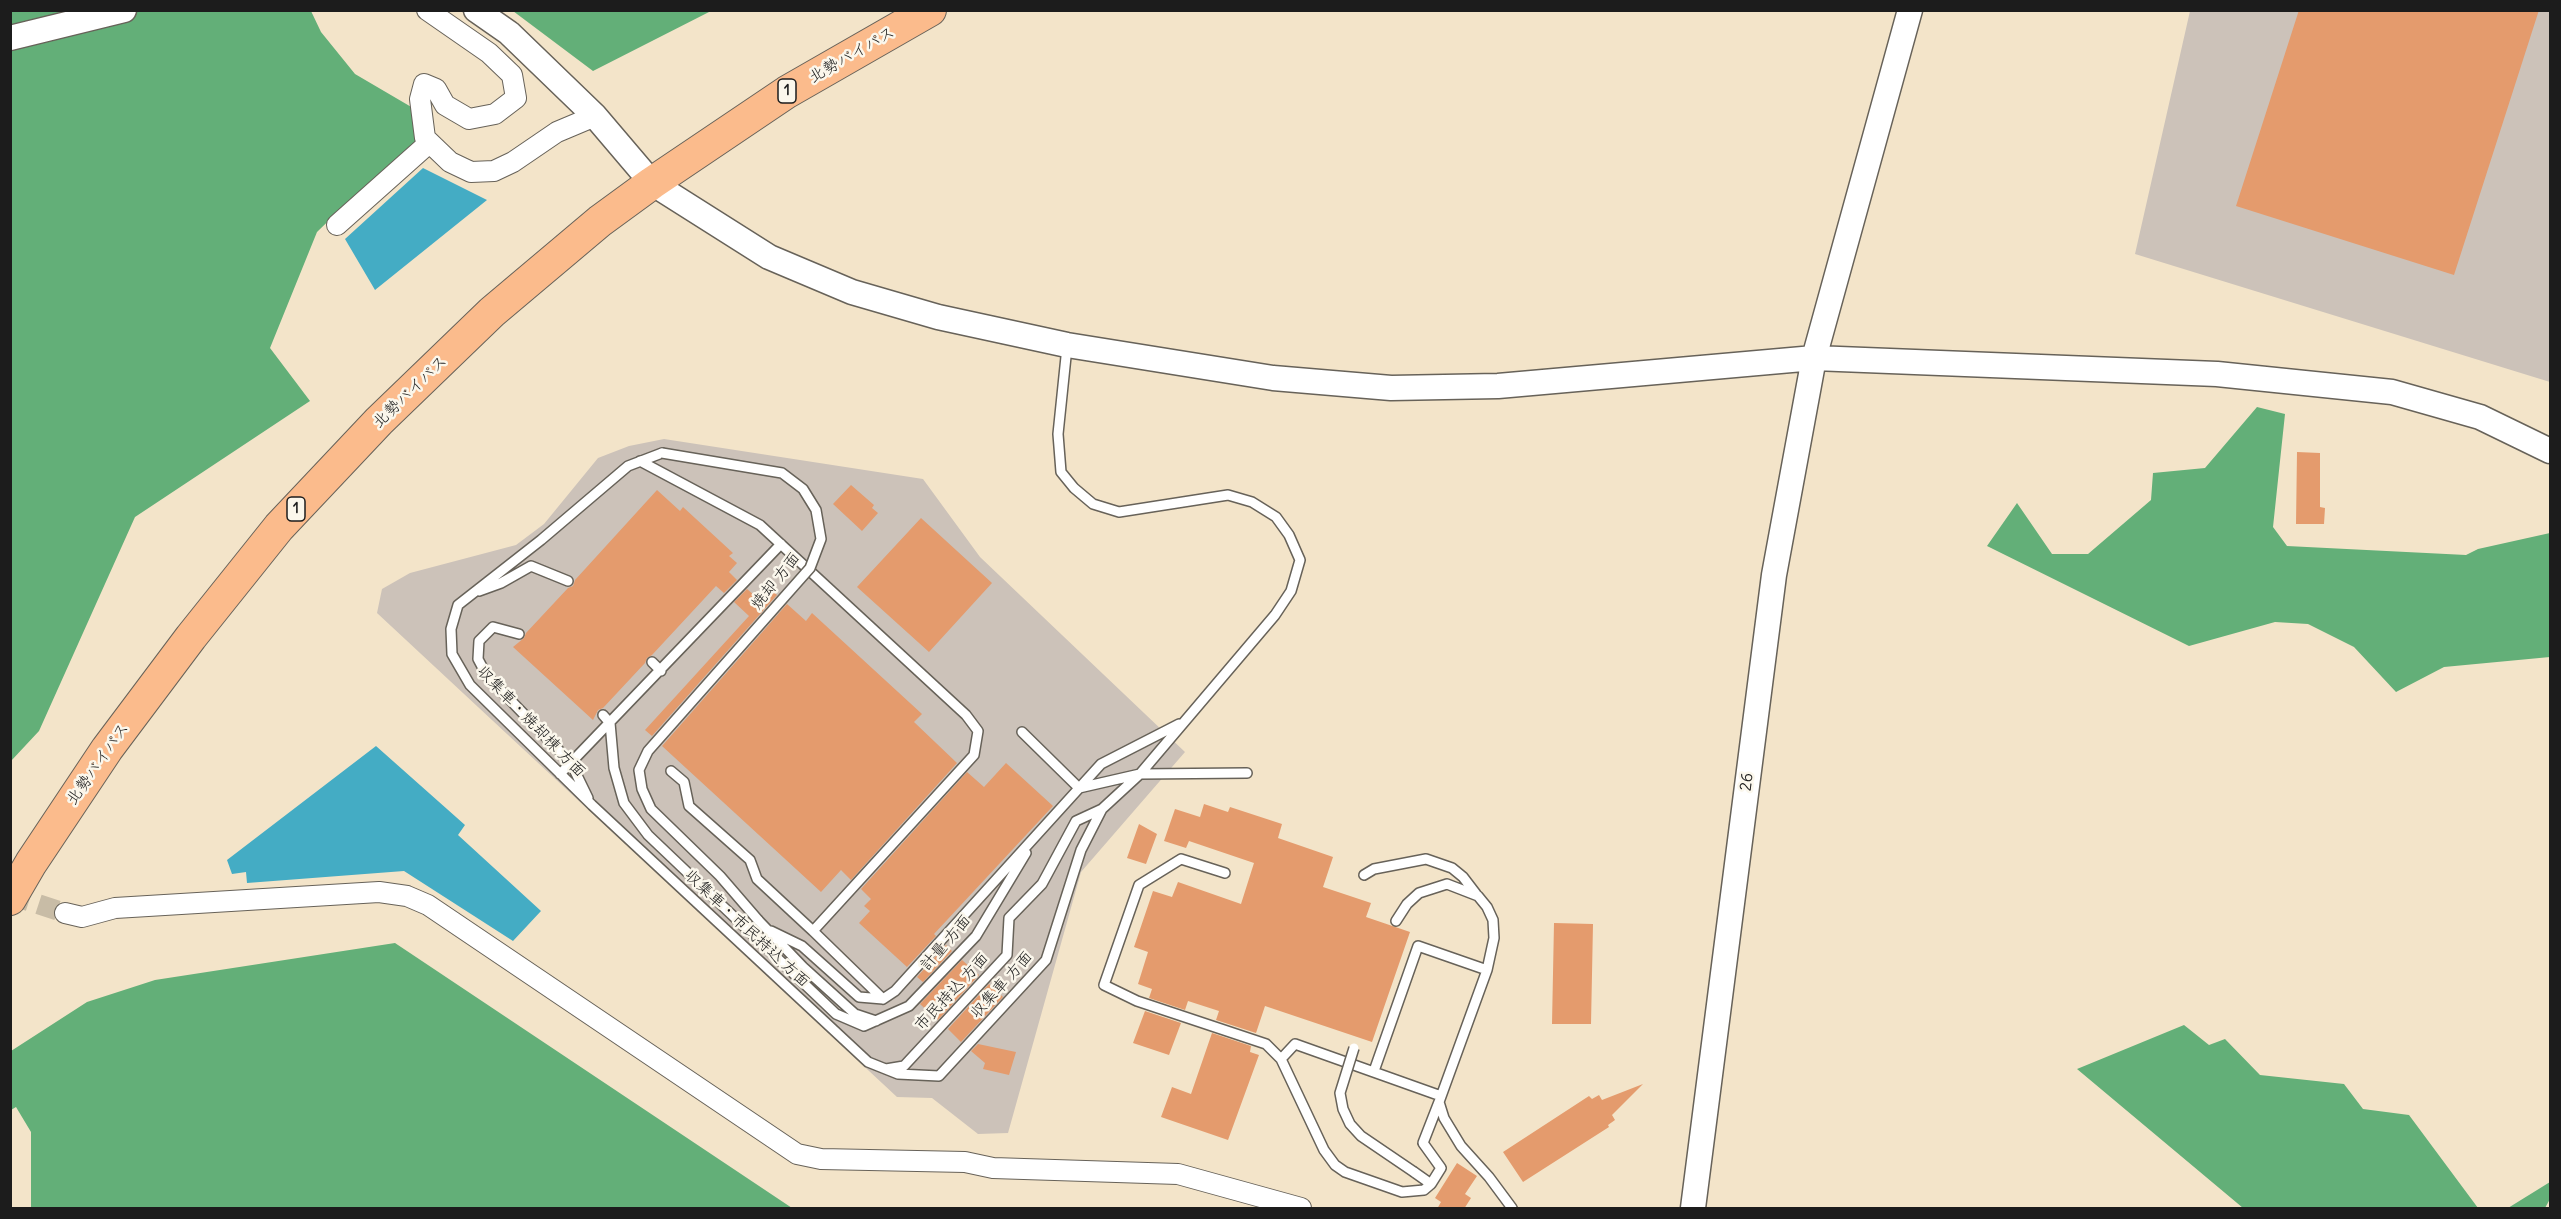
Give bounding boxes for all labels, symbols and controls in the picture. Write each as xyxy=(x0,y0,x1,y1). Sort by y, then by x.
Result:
street label: 北勢バイパス xyxy=(806,23,898,87)
road number: 1 xyxy=(778,79,796,103)
street label: 北勢バイパス xyxy=(369,352,451,432)
road number: 1 xyxy=(287,497,305,521)
street label: 焼却 方面 xyxy=(747,549,805,613)
street label: 収集車・焼却棟 方面 xyxy=(473,662,589,782)
street label: 北勢バイパス xyxy=(63,719,133,809)
street label: 26 xyxy=(1736,772,1758,792)
street label: 収集車・市民持込 方面 xyxy=(681,866,813,992)
street label: 計量 方面 xyxy=(917,911,975,975)
street label: 収集車 方面 xyxy=(967,947,1037,1023)
street label: 市民持込 方面 xyxy=(911,949,993,1035)

